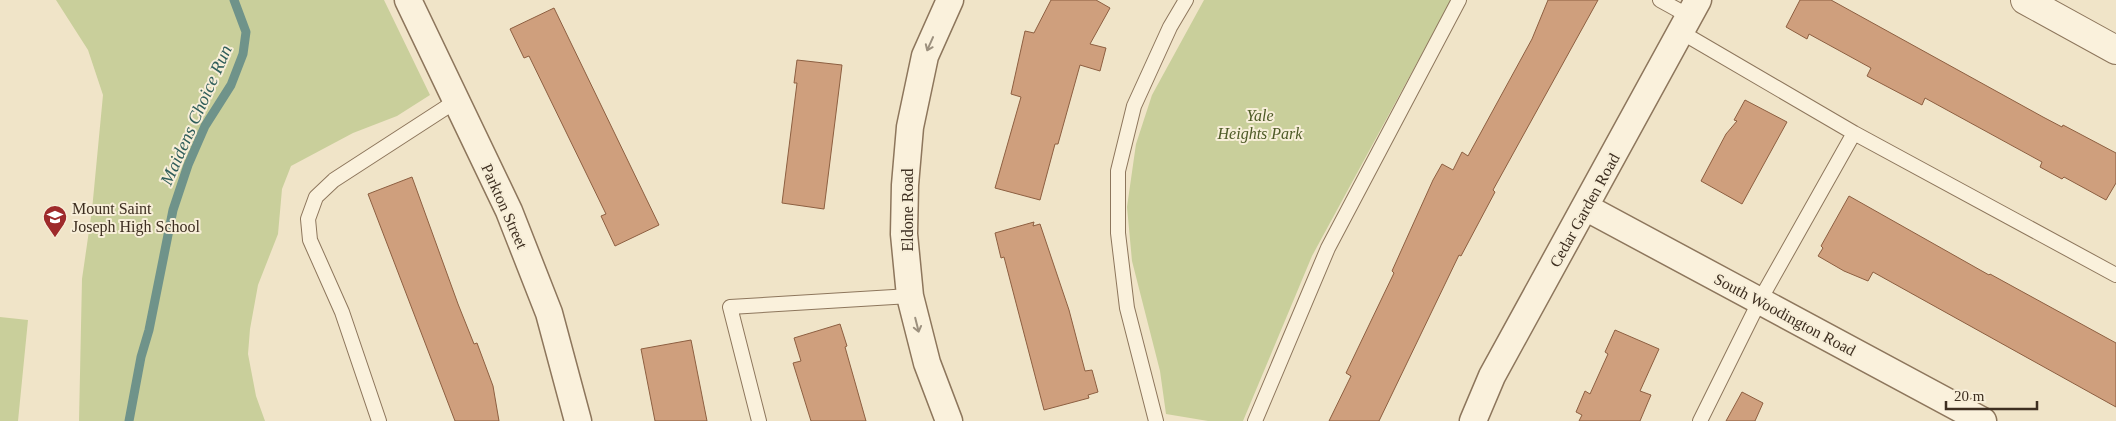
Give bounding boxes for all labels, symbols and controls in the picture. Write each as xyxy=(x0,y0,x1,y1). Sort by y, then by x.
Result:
one-way arrow xyxy=(925,37,935,52)
water label: Maidens Choice Run xyxy=(156,42,236,189)
park label: Yale Heights Park xyxy=(1217,107,1303,143)
street label: Cedar Garden Road xyxy=(1546,151,1623,270)
street label: Parkton Street xyxy=(478,161,531,252)
street label: Eldone Road xyxy=(899,168,916,252)
place label: Mount Saint Joseph High School xyxy=(72,200,201,236)
school or university icon: Mount Saint Joseph High School xyxy=(42,204,68,238)
street label: South Woodington Road xyxy=(1711,270,1858,360)
one-way arrow xyxy=(913,317,923,333)
scale bar xyxy=(1946,378,2037,410)
text: 20 m xyxy=(1954,388,1985,404)

